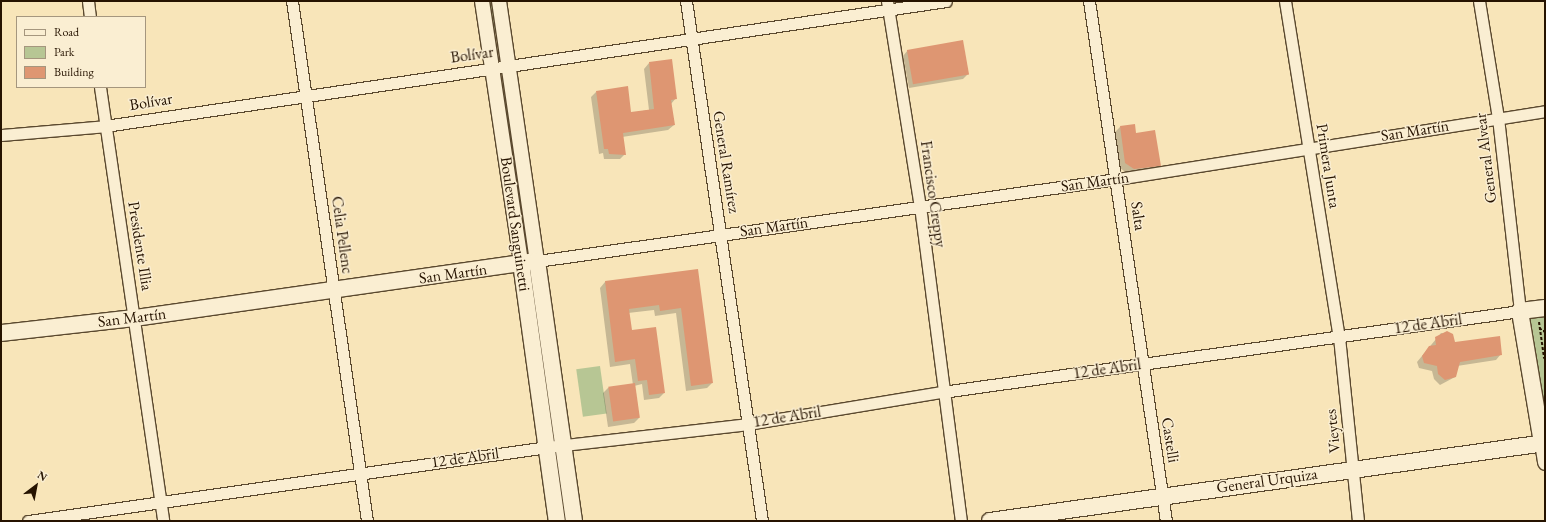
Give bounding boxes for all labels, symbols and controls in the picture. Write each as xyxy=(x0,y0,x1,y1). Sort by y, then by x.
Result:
legend xyxy=(16,16,146,88)
text: Road xyxy=(54,24,79,40)
street label: Bolívar xyxy=(449,42,495,68)
text: Park xyxy=(54,44,74,60)
text: Building xyxy=(54,64,94,80)
street label: Bolívar xyxy=(128,89,174,115)
street label: General Ramírez xyxy=(708,110,744,214)
street label: General Alvear xyxy=(1471,112,1501,204)
street label: San Martín xyxy=(1380,116,1450,146)
street label: Primera Junta xyxy=(1312,122,1344,210)
street label: Francisco Creppy xyxy=(916,139,950,249)
street label: Boulevard Sanguinetti xyxy=(496,155,534,293)
street label: San Martín xyxy=(1060,168,1130,196)
street label: Celia Pellenc xyxy=(327,195,357,275)
street label: Presidente Illia xyxy=(123,200,157,292)
street label: Salta xyxy=(1126,200,1150,232)
street label: San Martín xyxy=(739,213,809,241)
street label: San Martín xyxy=(418,260,488,288)
street label: San Martín xyxy=(97,304,167,332)
street label: 12 de Abril xyxy=(1393,310,1463,338)
street label: 12 de Abril xyxy=(1072,355,1142,383)
street label: 12 de Abril xyxy=(752,402,822,432)
street label: Vieytes xyxy=(1321,408,1345,454)
street label: Castelli xyxy=(1157,416,1183,464)
street label: 12 de Abril xyxy=(430,444,500,472)
street label: General Urquiza xyxy=(1215,464,1319,498)
north arrow xyxy=(16,466,56,506)
text: N xyxy=(35,468,50,484)

